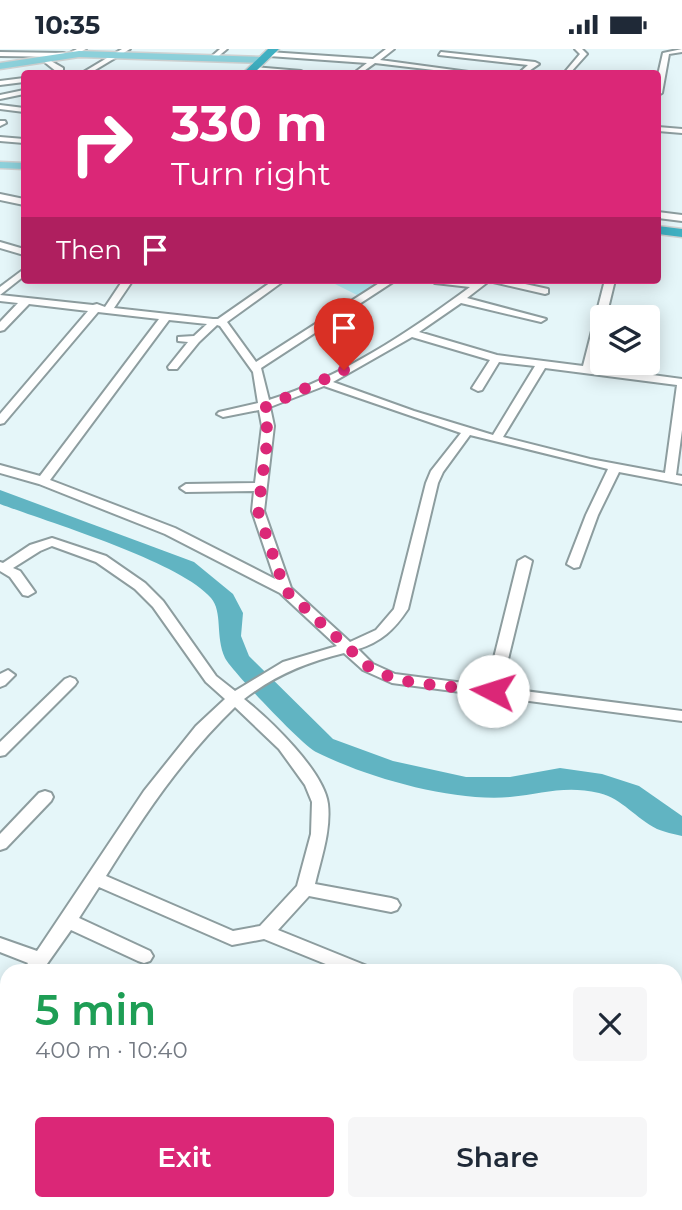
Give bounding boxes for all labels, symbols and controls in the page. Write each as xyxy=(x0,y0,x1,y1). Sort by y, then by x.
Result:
text: 10:35 xyxy=(35,9,100,41)
text: 330 m xyxy=(171,94,327,153)
icon: right xyxy=(56,98,147,189)
text: Turn right xyxy=(171,154,331,193)
icon: arrive xyxy=(136,231,174,269)
text: Then xyxy=(56,234,122,266)
pin xyxy=(314,298,374,370)
map controls xyxy=(590,305,660,375)
button: layers xyxy=(590,305,660,375)
icon: arrive xyxy=(325,309,363,347)
position arrow xyxy=(456,654,530,728)
text: 5 min xyxy=(35,984,156,1036)
button: close xyxy=(573,987,647,1061)
text: 400 m · 10:40 xyxy=(35,1036,188,1064)
button: Exit xyxy=(35,1117,334,1197)
button: Share xyxy=(348,1117,647,1197)

